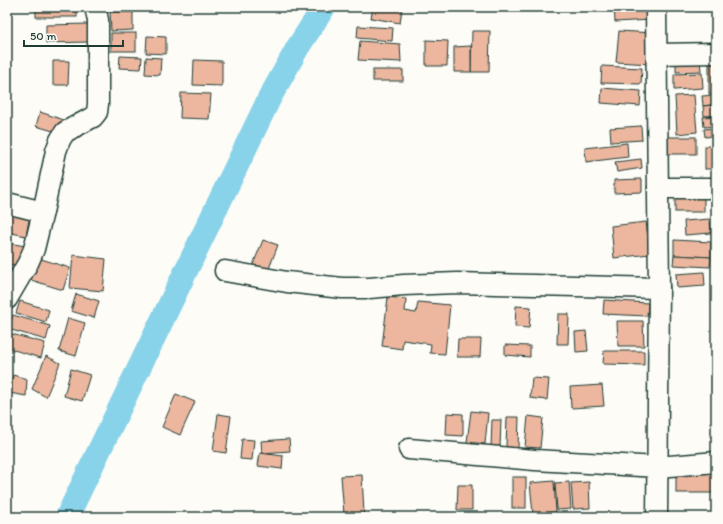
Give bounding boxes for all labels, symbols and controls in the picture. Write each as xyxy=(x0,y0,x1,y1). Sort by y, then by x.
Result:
scale bar xyxy=(24,22,123,48)
text: 50 m xyxy=(30,29,56,43)

